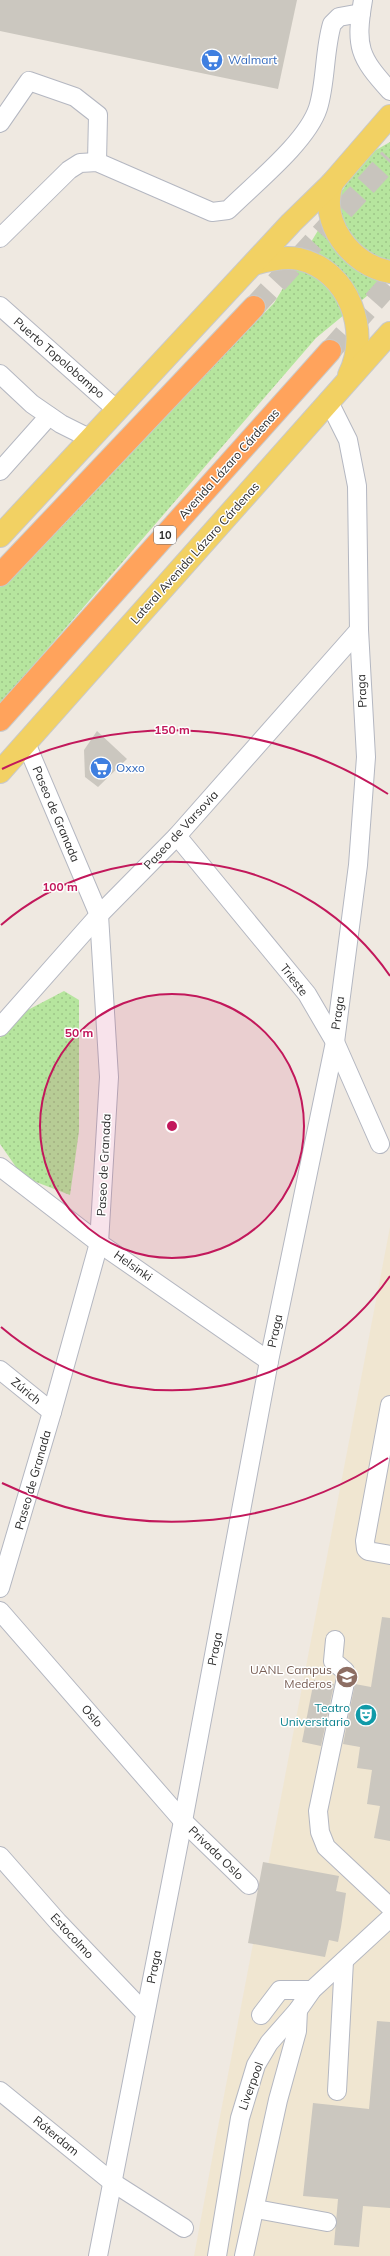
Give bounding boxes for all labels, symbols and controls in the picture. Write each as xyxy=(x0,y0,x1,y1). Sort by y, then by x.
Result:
supermarket icon: Walmart xyxy=(199,47,225,73)
place label: Walmart xyxy=(228,52,277,67)
street label: Puerto Topolobampo xyxy=(11,314,108,401)
street label: Avenida Lázaro Cárdenas xyxy=(175,405,282,522)
street label: Lateral Avenida Lázaro Cárdenas xyxy=(127,479,262,627)
road number: 10 xyxy=(154,526,176,544)
street label: Praga xyxy=(353,674,370,708)
text: 150 m xyxy=(154,722,190,737)
supermarket icon: Oxxo xyxy=(88,755,114,781)
place label: Oxxo xyxy=(116,760,145,775)
street label: Paseo de Granada xyxy=(29,763,83,864)
street label: Paseo de Varsovia xyxy=(140,787,221,872)
text: 100 m xyxy=(42,879,78,894)
street label: Trieste xyxy=(277,961,312,999)
street label: Praga xyxy=(328,995,347,1031)
text: 50 m xyxy=(65,1025,93,1040)
street label: Paseo de Granada xyxy=(93,1113,114,1217)
centre of rings xyxy=(165,1119,179,1133)
street label: Helsinki xyxy=(111,1247,156,1284)
street label: Praga xyxy=(264,1313,285,1349)
street label: Zúrich xyxy=(8,1374,44,1407)
street label: Paseo de Granada xyxy=(11,1428,54,1531)
street label: Praga xyxy=(204,1631,225,1667)
place label: UANL Campus Mederos xyxy=(250,1662,332,1691)
school or university icon: UANL Campus Mederos xyxy=(334,1664,360,1690)
place label: Teatro Universitario xyxy=(280,1700,350,1729)
street label: Oslo xyxy=(79,1701,106,1730)
theatre icon: Teatro Universitario xyxy=(353,1702,379,1728)
street label: Privada Oslo xyxy=(186,1823,247,1883)
street label: Estocolmo xyxy=(48,1910,97,1962)
street label: Praga xyxy=(143,1949,164,1985)
street label: Liverpool xyxy=(235,2060,266,2112)
street label: Róterdam xyxy=(30,2113,82,2159)

